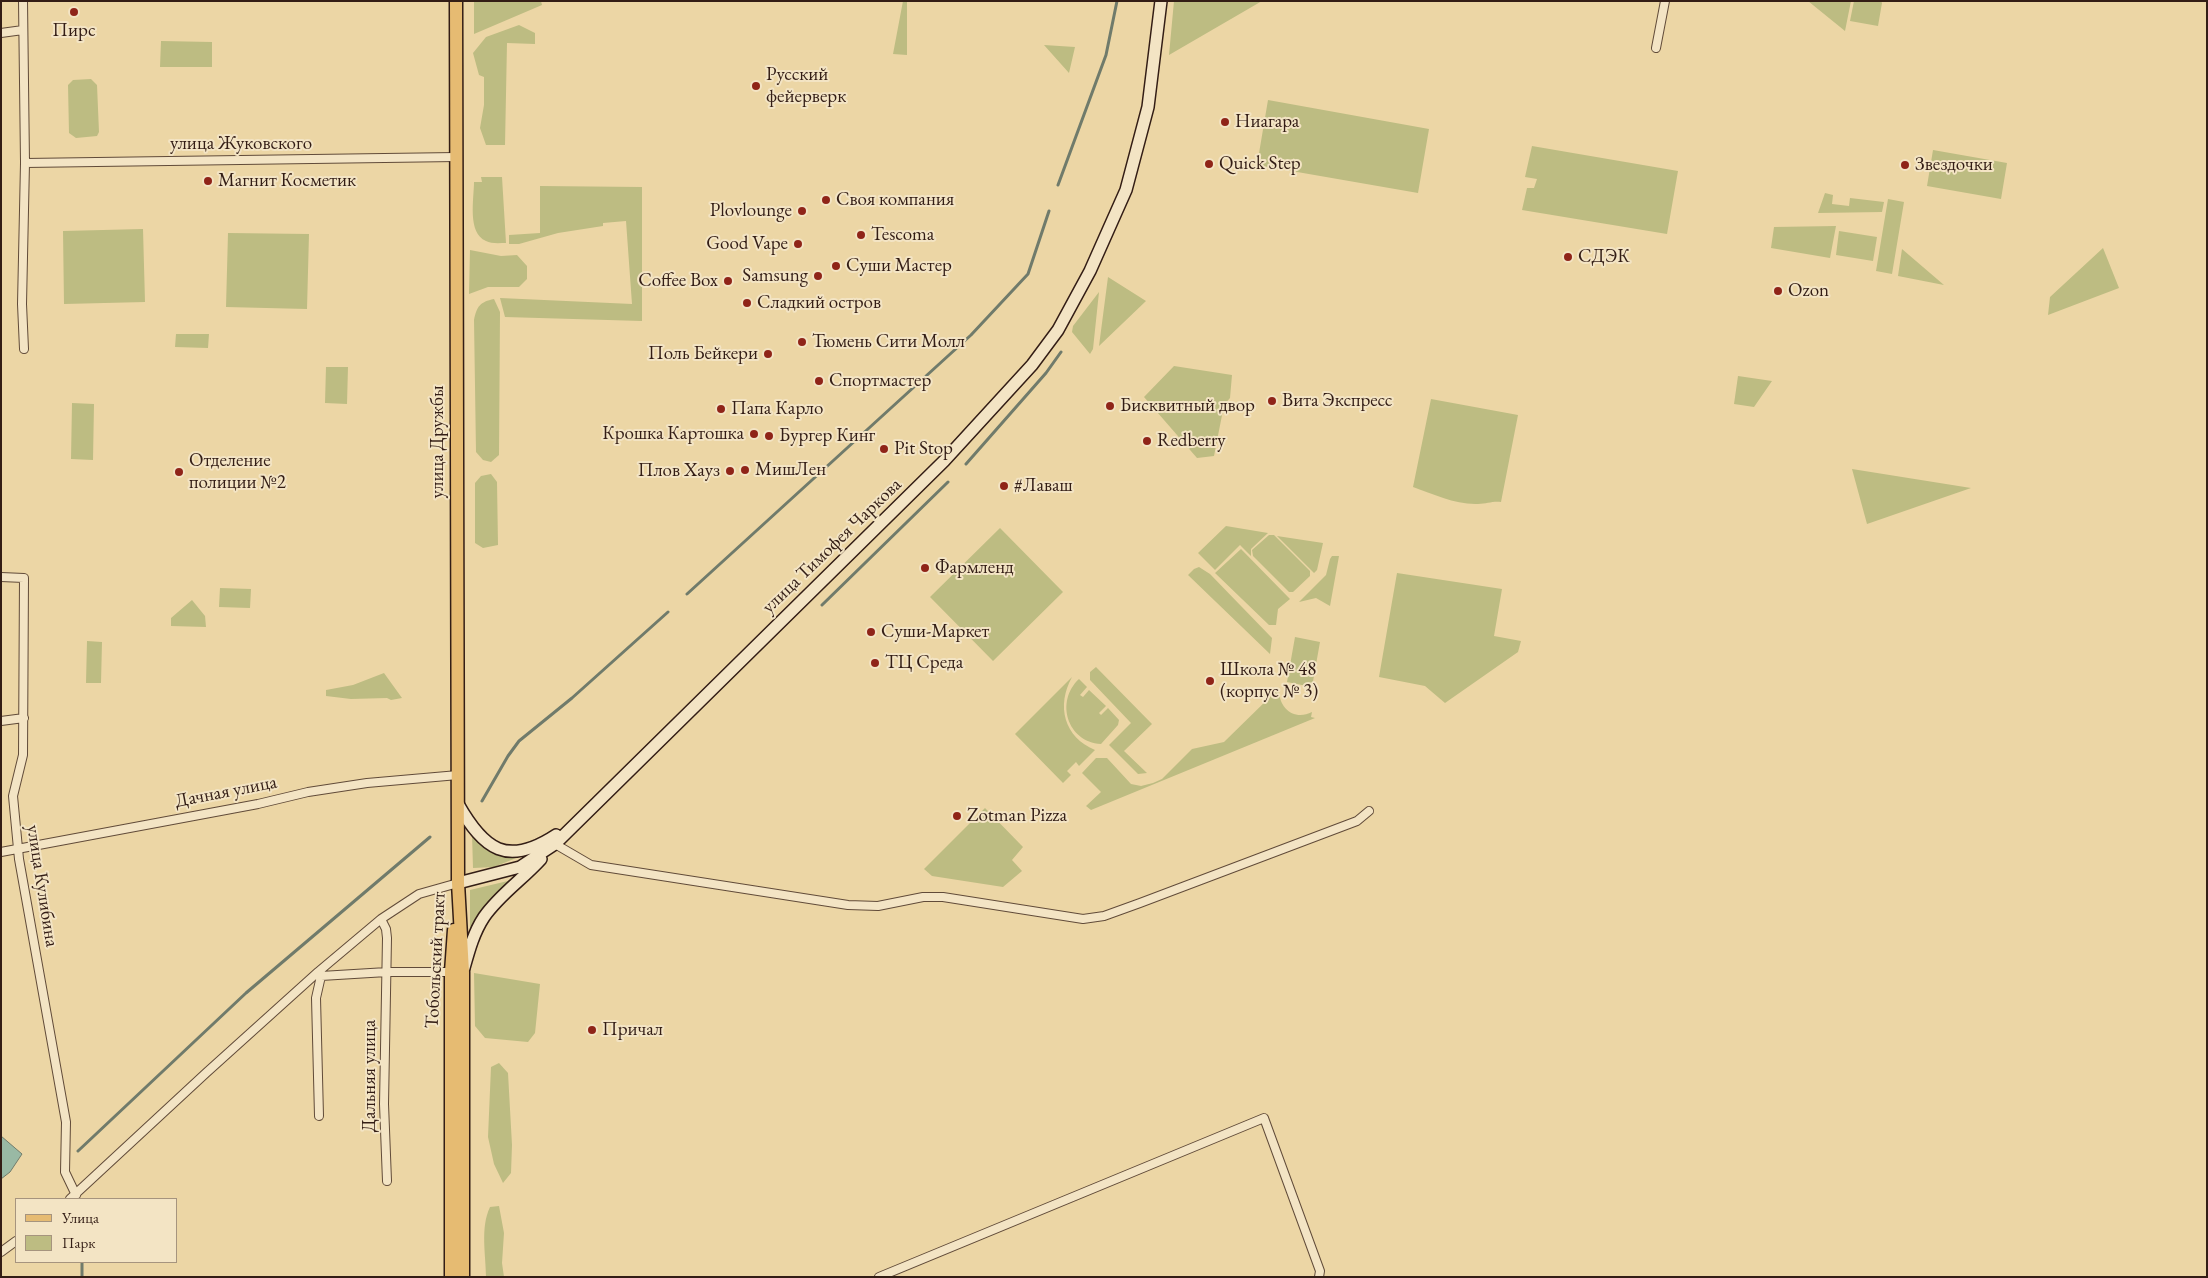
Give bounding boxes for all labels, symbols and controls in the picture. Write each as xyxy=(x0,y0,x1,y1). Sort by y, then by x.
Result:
marker: Пирс xyxy=(68,6,80,18)
place label: Пирс xyxy=(52,20,96,42)
place label: Русский фейерверк xyxy=(766,64,846,108)
marker: Русский фейерверк xyxy=(750,80,762,92)
place label: Ниагара xyxy=(1235,111,1299,133)
marker: Ниагара xyxy=(1219,116,1231,128)
street label: улица Жуковского xyxy=(170,133,312,155)
place label: Quick Step xyxy=(1219,153,1301,175)
place label: Звездочки xyxy=(1915,154,1993,176)
marker: Quick Step xyxy=(1203,158,1215,170)
marker: Звездочки xyxy=(1899,159,1911,171)
place label: Магнит Косметик xyxy=(218,170,356,192)
marker: Магнит Косметик xyxy=(202,175,214,187)
place label: Своя компания xyxy=(836,189,954,211)
marker: Своя компания xyxy=(820,194,832,206)
place label: Plovlounge xyxy=(710,200,792,222)
marker: Plovlounge xyxy=(796,205,808,217)
place label: Tescoma xyxy=(871,224,934,246)
marker: Tescoma xyxy=(855,229,867,241)
place label: Good Vape xyxy=(706,233,788,255)
marker: Good Vape xyxy=(792,238,804,250)
place label: СДЭК xyxy=(1578,246,1630,268)
marker: СДЭК xyxy=(1562,251,1574,263)
place label: Суши Мастер xyxy=(846,255,952,277)
marker: Суши Мастер xyxy=(830,260,842,272)
place label: Samsung xyxy=(742,265,808,287)
place label: Coffee Box xyxy=(638,270,718,292)
marker: Samsung xyxy=(812,270,824,282)
marker: Coffee Box xyxy=(722,275,734,287)
place label: Ozon xyxy=(1788,280,1829,302)
marker: Ozon xyxy=(1772,285,1784,297)
place label: Сладкий остров xyxy=(757,292,881,314)
marker: Сладкий остров xyxy=(741,297,753,309)
place label: Тюмень Сити Молл xyxy=(812,331,965,353)
marker: Тюмень Сити Молл xyxy=(796,336,808,348)
place label: Поль Бейкери xyxy=(648,343,758,365)
marker: Поль Бейкери xyxy=(762,348,774,360)
place label: Спортмастер xyxy=(829,370,931,392)
marker: Спортмастер xyxy=(813,375,825,387)
street label: улица Дружбы xyxy=(427,385,449,499)
place label: Вита Экспресс xyxy=(1282,390,1393,412)
place label: Бисквитный двор xyxy=(1120,395,1255,417)
marker: Вита Экспресс xyxy=(1266,395,1278,407)
place label: Папа Карло xyxy=(731,398,823,420)
marker: Бисквитный двор xyxy=(1104,400,1116,412)
marker: Папа Карло xyxy=(715,403,727,415)
place label: Крошка Картошка xyxy=(602,423,744,445)
place label: Бургер Кинг xyxy=(779,425,875,447)
marker: Крошка Картошка xyxy=(748,428,760,440)
marker: Бургер Кинг xyxy=(763,430,775,442)
place label: Redberry xyxy=(1157,430,1226,452)
marker: Redberry xyxy=(1141,435,1153,447)
place label: Pit Stop xyxy=(894,438,953,460)
marker: Pit Stop xyxy=(878,443,890,455)
place label: Отделение полиции №2 xyxy=(189,450,286,494)
place label: МишЛен xyxy=(755,459,826,481)
place label: Плов Хауз xyxy=(638,460,720,482)
marker: МишЛен xyxy=(739,464,751,476)
marker: Плов Хауз xyxy=(724,465,736,477)
marker: Отделение полиции №2 xyxy=(173,466,185,478)
street label: улица Тимофея Чаркова xyxy=(757,473,907,619)
place label: #Лаваш xyxy=(1014,475,1073,497)
marker: #Лаваш xyxy=(998,480,1010,492)
place label: Фармленд xyxy=(935,557,1014,579)
marker: Фармленд xyxy=(919,562,931,574)
place label: Суши-Маркет xyxy=(881,621,989,643)
marker: Суши-Маркет xyxy=(865,626,877,638)
place label: ТЦ Среда xyxy=(885,652,963,674)
marker: ТЦ Среда xyxy=(869,657,881,669)
place label: Школа № 48 (корпус № 3) xyxy=(1220,659,1318,703)
marker: Школа № 48 (корпус № 3) xyxy=(1204,675,1216,687)
street label: Дачная улица xyxy=(173,771,279,813)
place label: Zotman Pizza xyxy=(967,805,1067,827)
marker: Zotman Pizza xyxy=(951,810,963,822)
street label: улица Кулибина xyxy=(21,823,63,949)
street label: Тобольский тракт xyxy=(421,891,451,1029)
place label: Причал xyxy=(602,1019,663,1041)
street label: Дальняя улица xyxy=(359,1020,381,1132)
marker: Причал xyxy=(586,1024,598,1036)
legend xyxy=(15,1198,178,1263)
text: Улица xyxy=(62,1208,99,1227)
text: Парк xyxy=(62,1233,95,1252)

